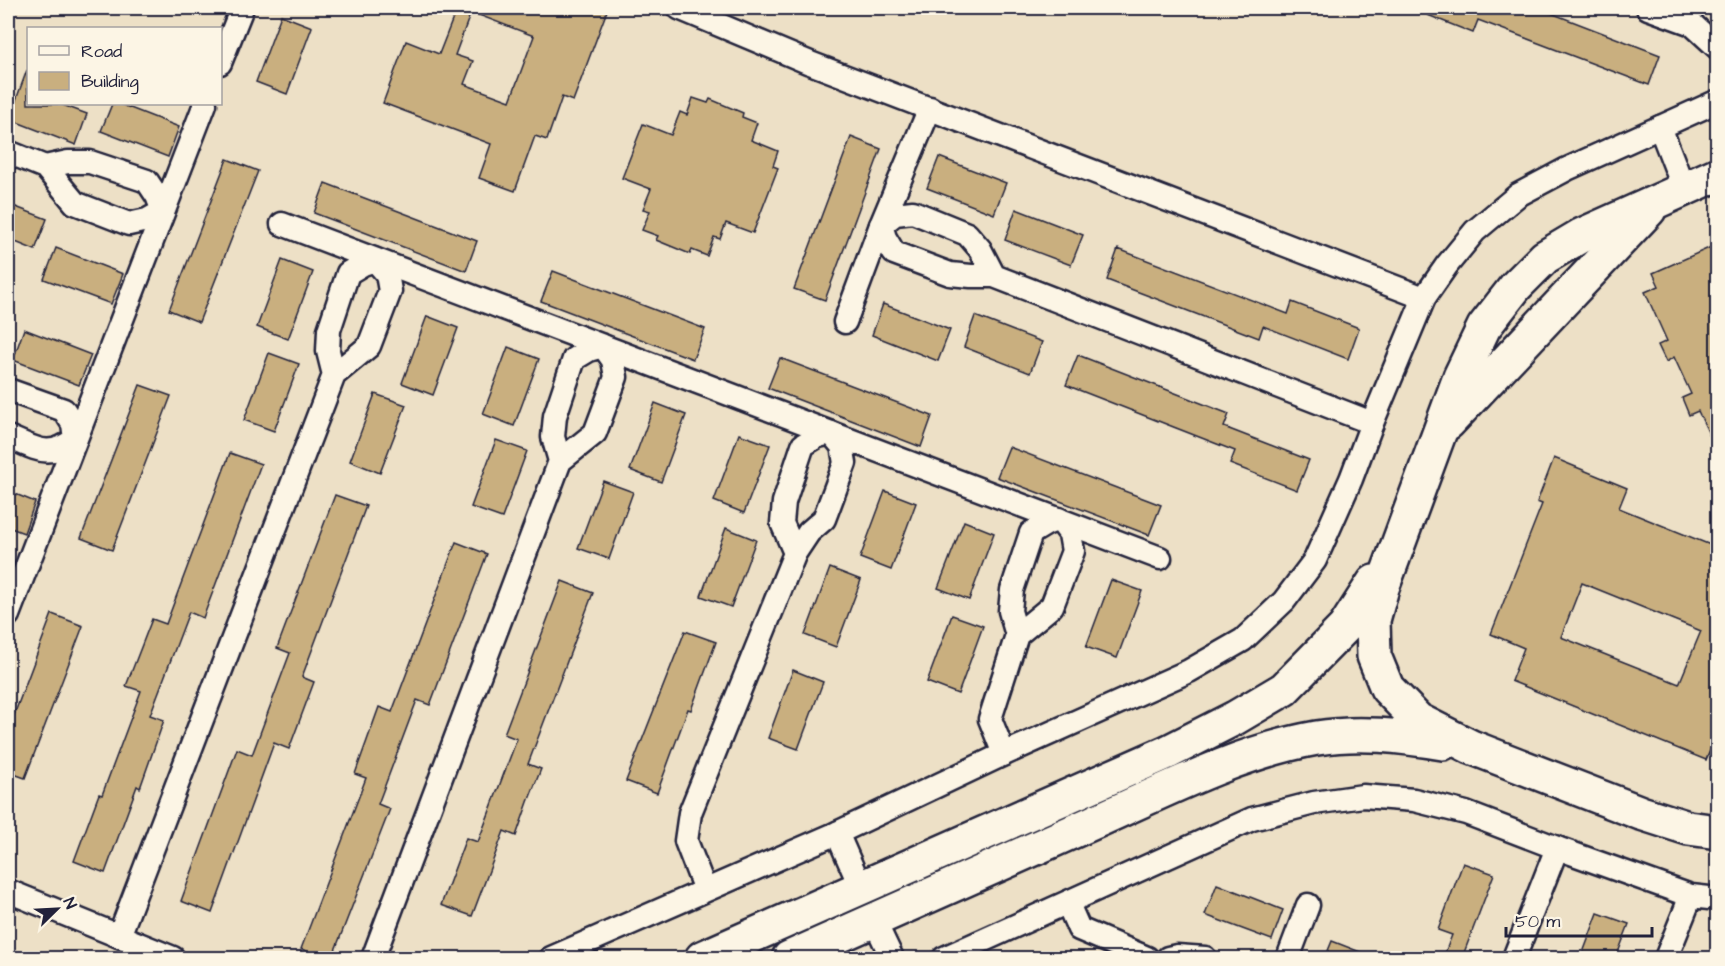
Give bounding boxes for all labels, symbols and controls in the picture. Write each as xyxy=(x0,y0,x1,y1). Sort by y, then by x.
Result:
legend xyxy=(27,27,222,105)
text: Road xyxy=(81,39,122,64)
text: Building xyxy=(81,69,139,95)
north arrow xyxy=(27,879,87,939)
text: N xyxy=(58,894,82,912)
scale bar xyxy=(1506,900,1652,938)
text: 50 m xyxy=(1515,909,1560,934)

